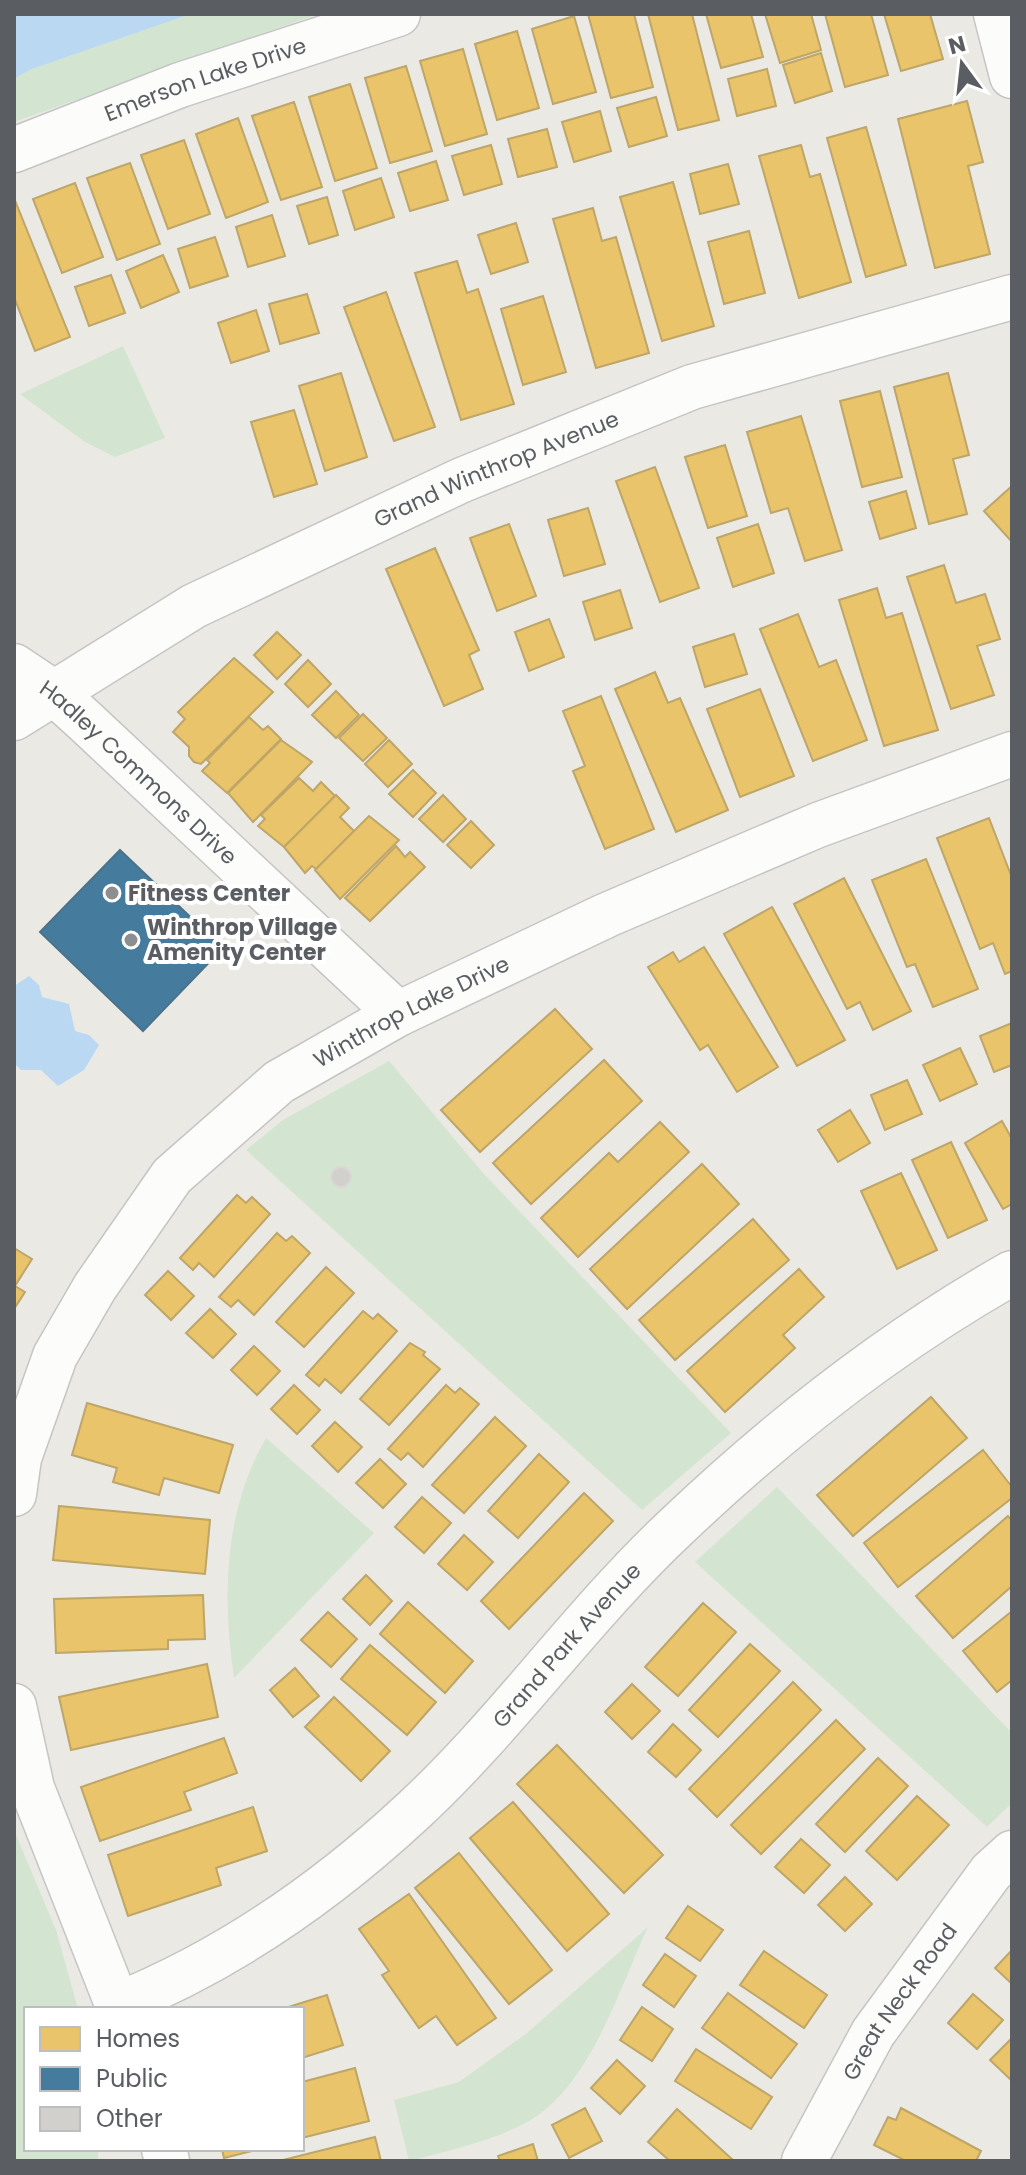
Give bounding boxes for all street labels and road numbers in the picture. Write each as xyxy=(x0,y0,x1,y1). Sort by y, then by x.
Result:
street label: Emerson Lake Drive xyxy=(100,29,310,129)
street label: Grand Winthrop Avenue xyxy=(368,403,623,535)
street label: Hadley Commons Drive xyxy=(34,672,244,872)
street label: Winthrop Lake Drive xyxy=(308,948,514,1075)
street label: Grand Park Avenue xyxy=(485,1556,648,1734)
street label: Great Neck Road xyxy=(835,1917,964,2086)

